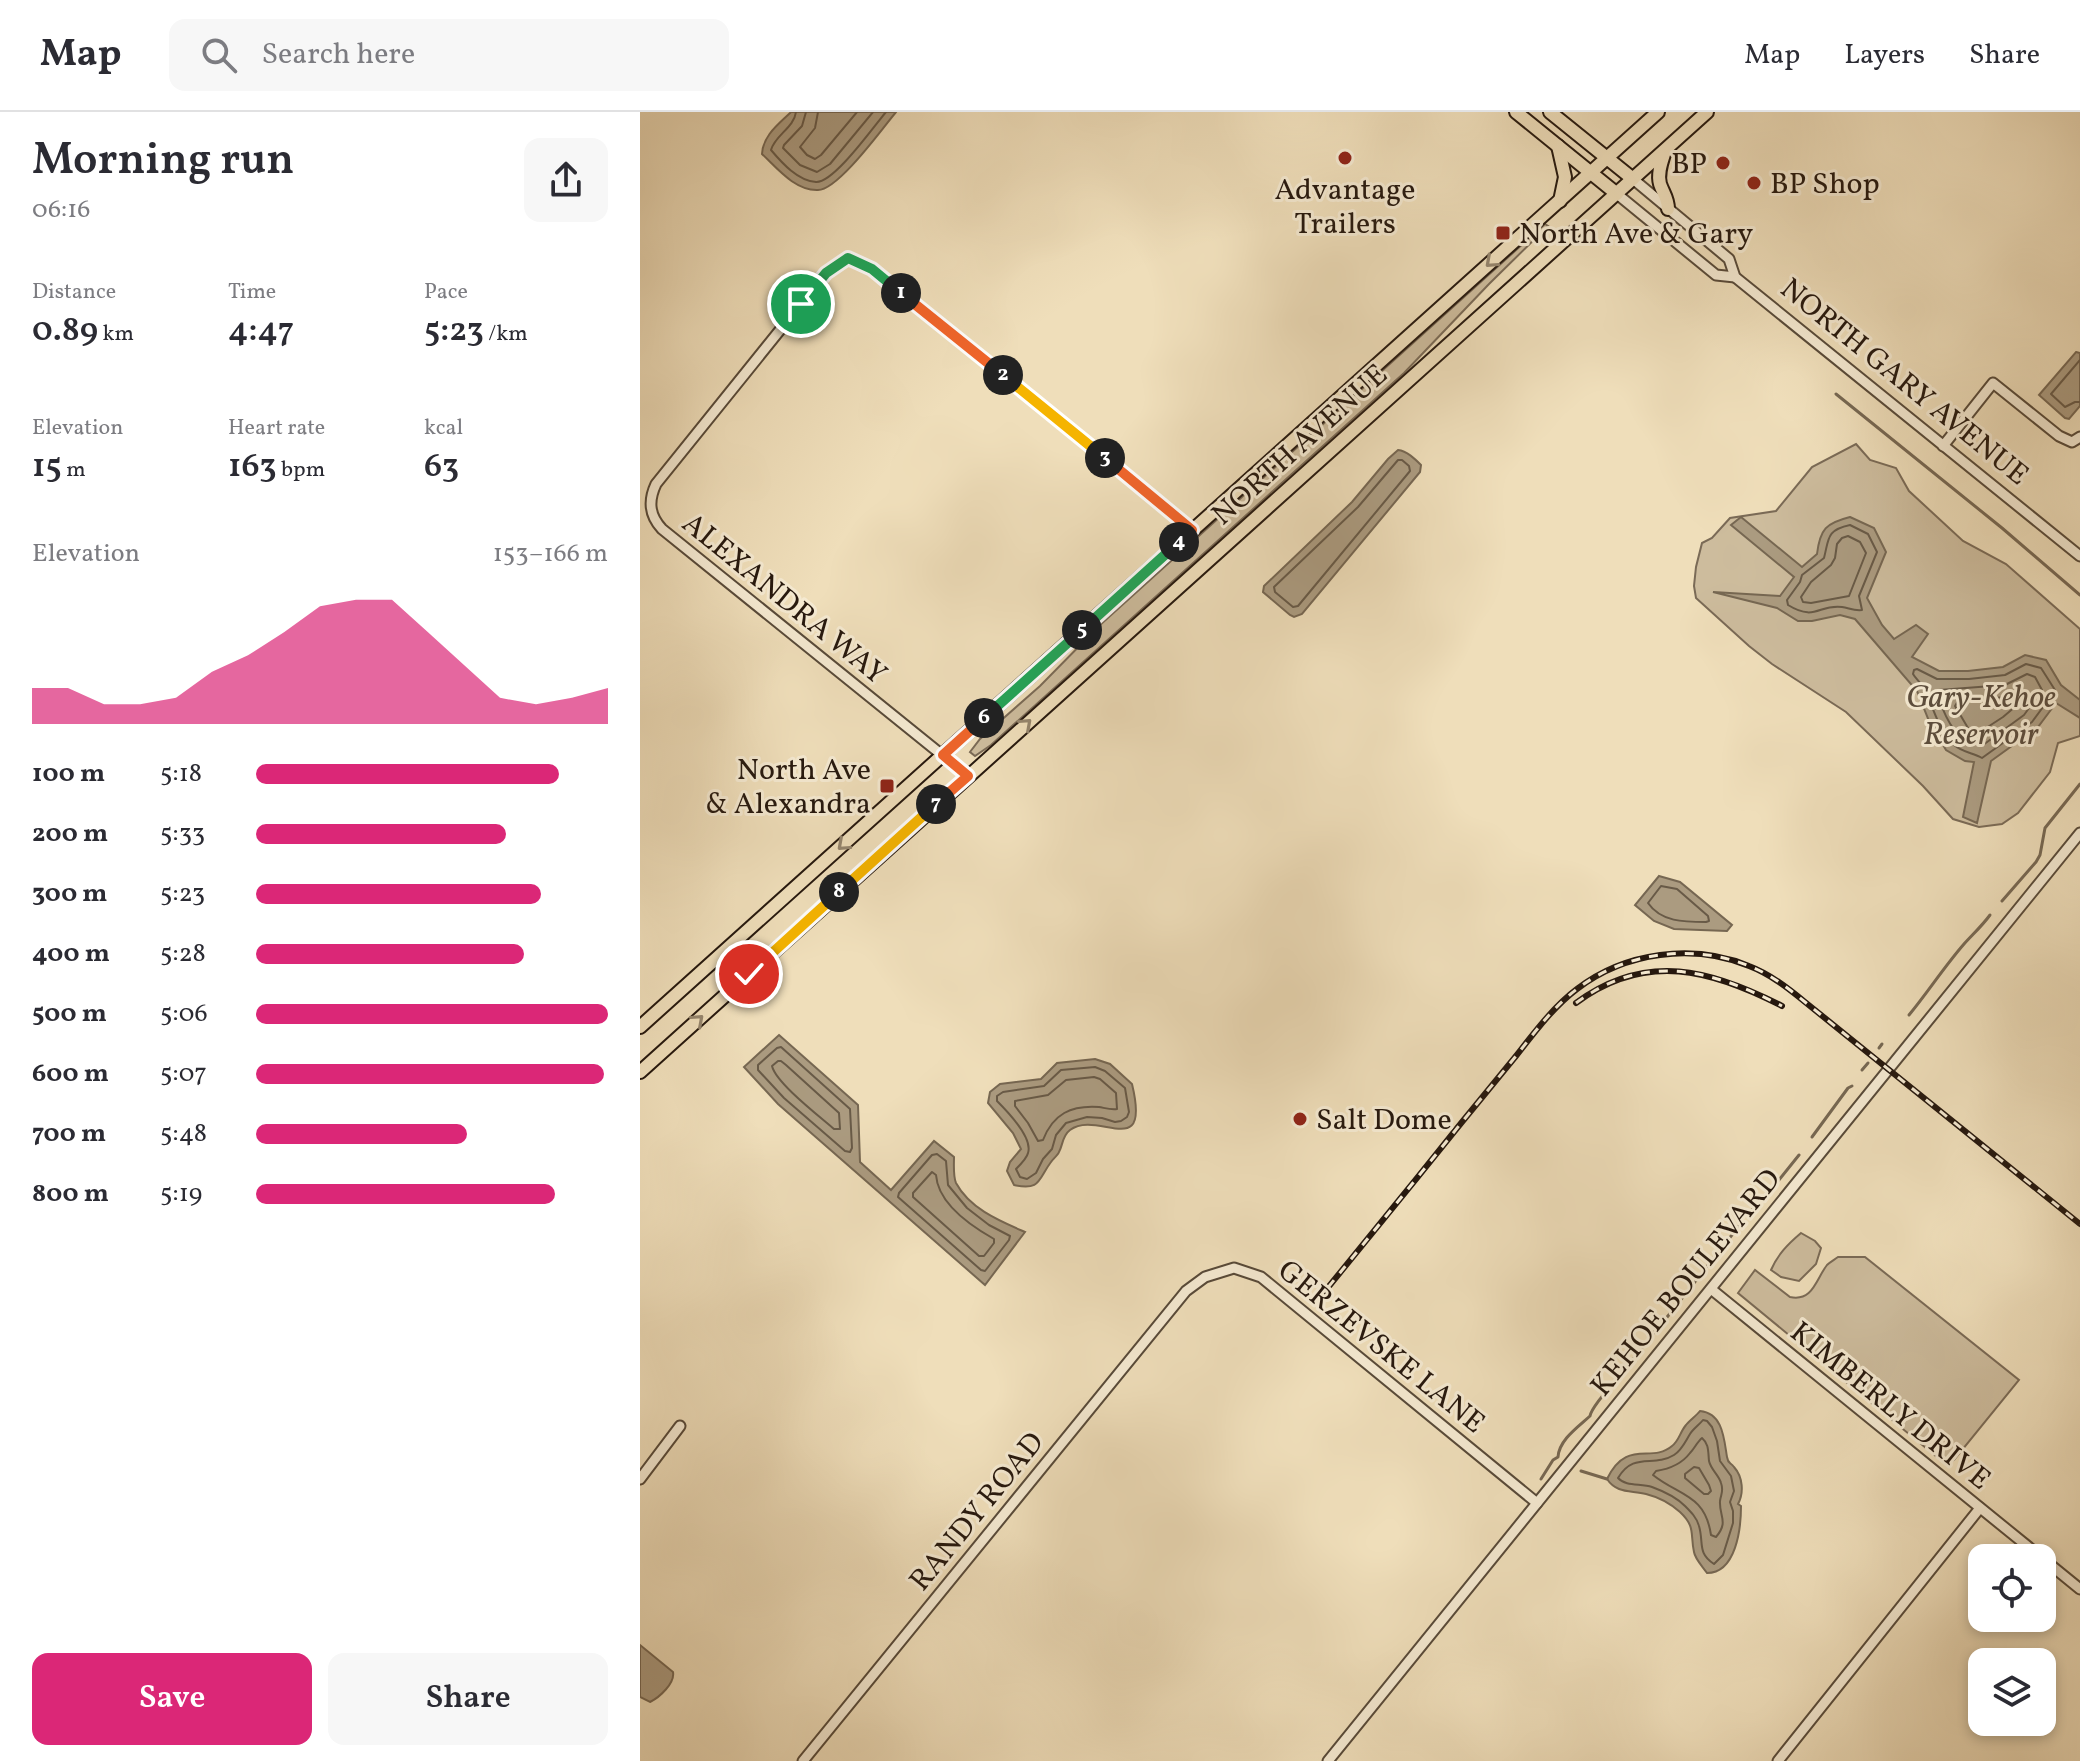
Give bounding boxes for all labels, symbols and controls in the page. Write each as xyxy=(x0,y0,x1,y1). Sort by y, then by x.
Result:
search box xyxy=(169,19,729,91)
text: Map xyxy=(40,29,121,82)
icon: search xyxy=(197,33,241,77)
text: Search here xyxy=(261,34,415,76)
text: Map xyxy=(1744,36,1800,75)
text: Layers xyxy=(1844,36,1925,75)
text: Share xyxy=(1969,36,2040,75)
text: Morning run xyxy=(32,131,294,192)
button: share xyxy=(524,138,608,222)
place label: BP xyxy=(1671,144,1707,186)
marker: Advantage Trailers xyxy=(1336,149,1354,167)
marker: BP xyxy=(1714,154,1732,172)
place label: BP Shop xyxy=(1770,164,1880,206)
place label: Advantage Trailers xyxy=(1274,170,1416,246)
marker: BP Shop xyxy=(1745,174,1763,192)
text: 06:16 xyxy=(32,192,91,228)
place label: North Ave & Gary xyxy=(1519,214,1753,256)
marker: North Ave & Gary xyxy=(1494,224,1512,242)
one-way arrow xyxy=(1486,253,1500,268)
street label: NORTH GARY AVENUE xyxy=(1770,269,2037,496)
pin xyxy=(767,270,835,338)
pin: 1 xyxy=(881,273,921,313)
text: Distance xyxy=(32,277,116,308)
text: Time xyxy=(228,277,276,308)
text: Pace xyxy=(424,277,468,308)
text: 1 xyxy=(897,277,905,308)
icon: arrive xyxy=(779,282,823,326)
text: 0.89 xyxy=(32,308,98,355)
text: 4:47 xyxy=(228,308,294,355)
text: 5:23 xyxy=(424,308,484,355)
text: km xyxy=(98,319,134,350)
text: /km xyxy=(484,319,528,350)
pin: 2 xyxy=(983,355,1023,395)
street label: NORTH AVENUE xyxy=(1203,355,1398,536)
text: 2 xyxy=(997,359,1009,390)
text: Elevation xyxy=(32,413,123,444)
text: Heart rate xyxy=(228,413,325,444)
text: kcal xyxy=(424,413,463,444)
pin: 3 xyxy=(1085,438,1125,478)
text: 3 xyxy=(1099,442,1111,473)
text: 15 xyxy=(32,444,62,491)
text: 163 xyxy=(228,444,277,491)
text: 63 xyxy=(424,444,459,491)
text: m xyxy=(62,455,86,486)
text: bpm xyxy=(277,455,325,486)
street label: ALEXANDRA WAY xyxy=(672,504,895,695)
pin: 4 xyxy=(1159,522,1199,562)
text: 4 xyxy=(1172,526,1186,557)
text: Elevation xyxy=(32,536,140,572)
text: 153–166 m xyxy=(493,536,608,572)
pin: 5 xyxy=(1062,610,1102,650)
text: 5 xyxy=(1077,614,1087,645)
water label: Gary-Kehoe Reservoir xyxy=(1906,677,2056,758)
pin: 6 xyxy=(964,698,1004,738)
text: 6 xyxy=(978,702,990,733)
one-way arrow xyxy=(1016,719,1031,734)
place label: North Ave & Alexandra xyxy=(706,750,871,826)
text: 100 m xyxy=(32,756,105,792)
text: 5:18 xyxy=(160,756,202,792)
marker: North Ave & Alexandra xyxy=(878,777,896,795)
pin: 7 xyxy=(916,784,956,824)
text: 7 xyxy=(931,788,941,819)
text: 200 m xyxy=(32,816,108,852)
text: 5:33 xyxy=(160,816,205,852)
one-way arrow xyxy=(838,835,853,849)
pin: 8 xyxy=(819,872,859,912)
text: 300 m xyxy=(32,876,108,912)
text: 5:23 xyxy=(160,876,205,912)
text: 8 xyxy=(833,876,845,907)
text: 400 m xyxy=(32,936,110,972)
text: 5:28 xyxy=(160,936,206,972)
pin xyxy=(715,940,783,1008)
icon: check xyxy=(727,952,771,996)
text: 500 m xyxy=(32,996,107,1032)
text: 5:06 xyxy=(160,996,208,1032)
one-way arrow xyxy=(689,1014,703,1029)
text: 600 m xyxy=(32,1056,109,1092)
text: 5:07 xyxy=(160,1056,207,1092)
place label: Salt Dome xyxy=(1316,1100,1452,1142)
marker: Salt Dome xyxy=(1291,1110,1309,1128)
text: 700 m xyxy=(32,1116,106,1152)
text: 5:48 xyxy=(160,1116,207,1152)
street label: KEHOE BOULEVARD xyxy=(1581,1160,1792,1406)
text: 800 m xyxy=(32,1176,109,1212)
text: 5:19 xyxy=(160,1176,202,1212)
street label: GERZEVSKE LANE xyxy=(1268,1251,1493,1444)
street label: KIMBERLY DRIVE xyxy=(1780,1312,1999,1501)
street label: RANDY ROAD xyxy=(900,1424,1055,1601)
map controls xyxy=(1968,1544,2056,1736)
button: locate xyxy=(1968,1544,2056,1632)
button: layers xyxy=(1968,1648,2056,1736)
button: Save xyxy=(32,1653,312,1745)
button: Share xyxy=(328,1653,608,1745)

